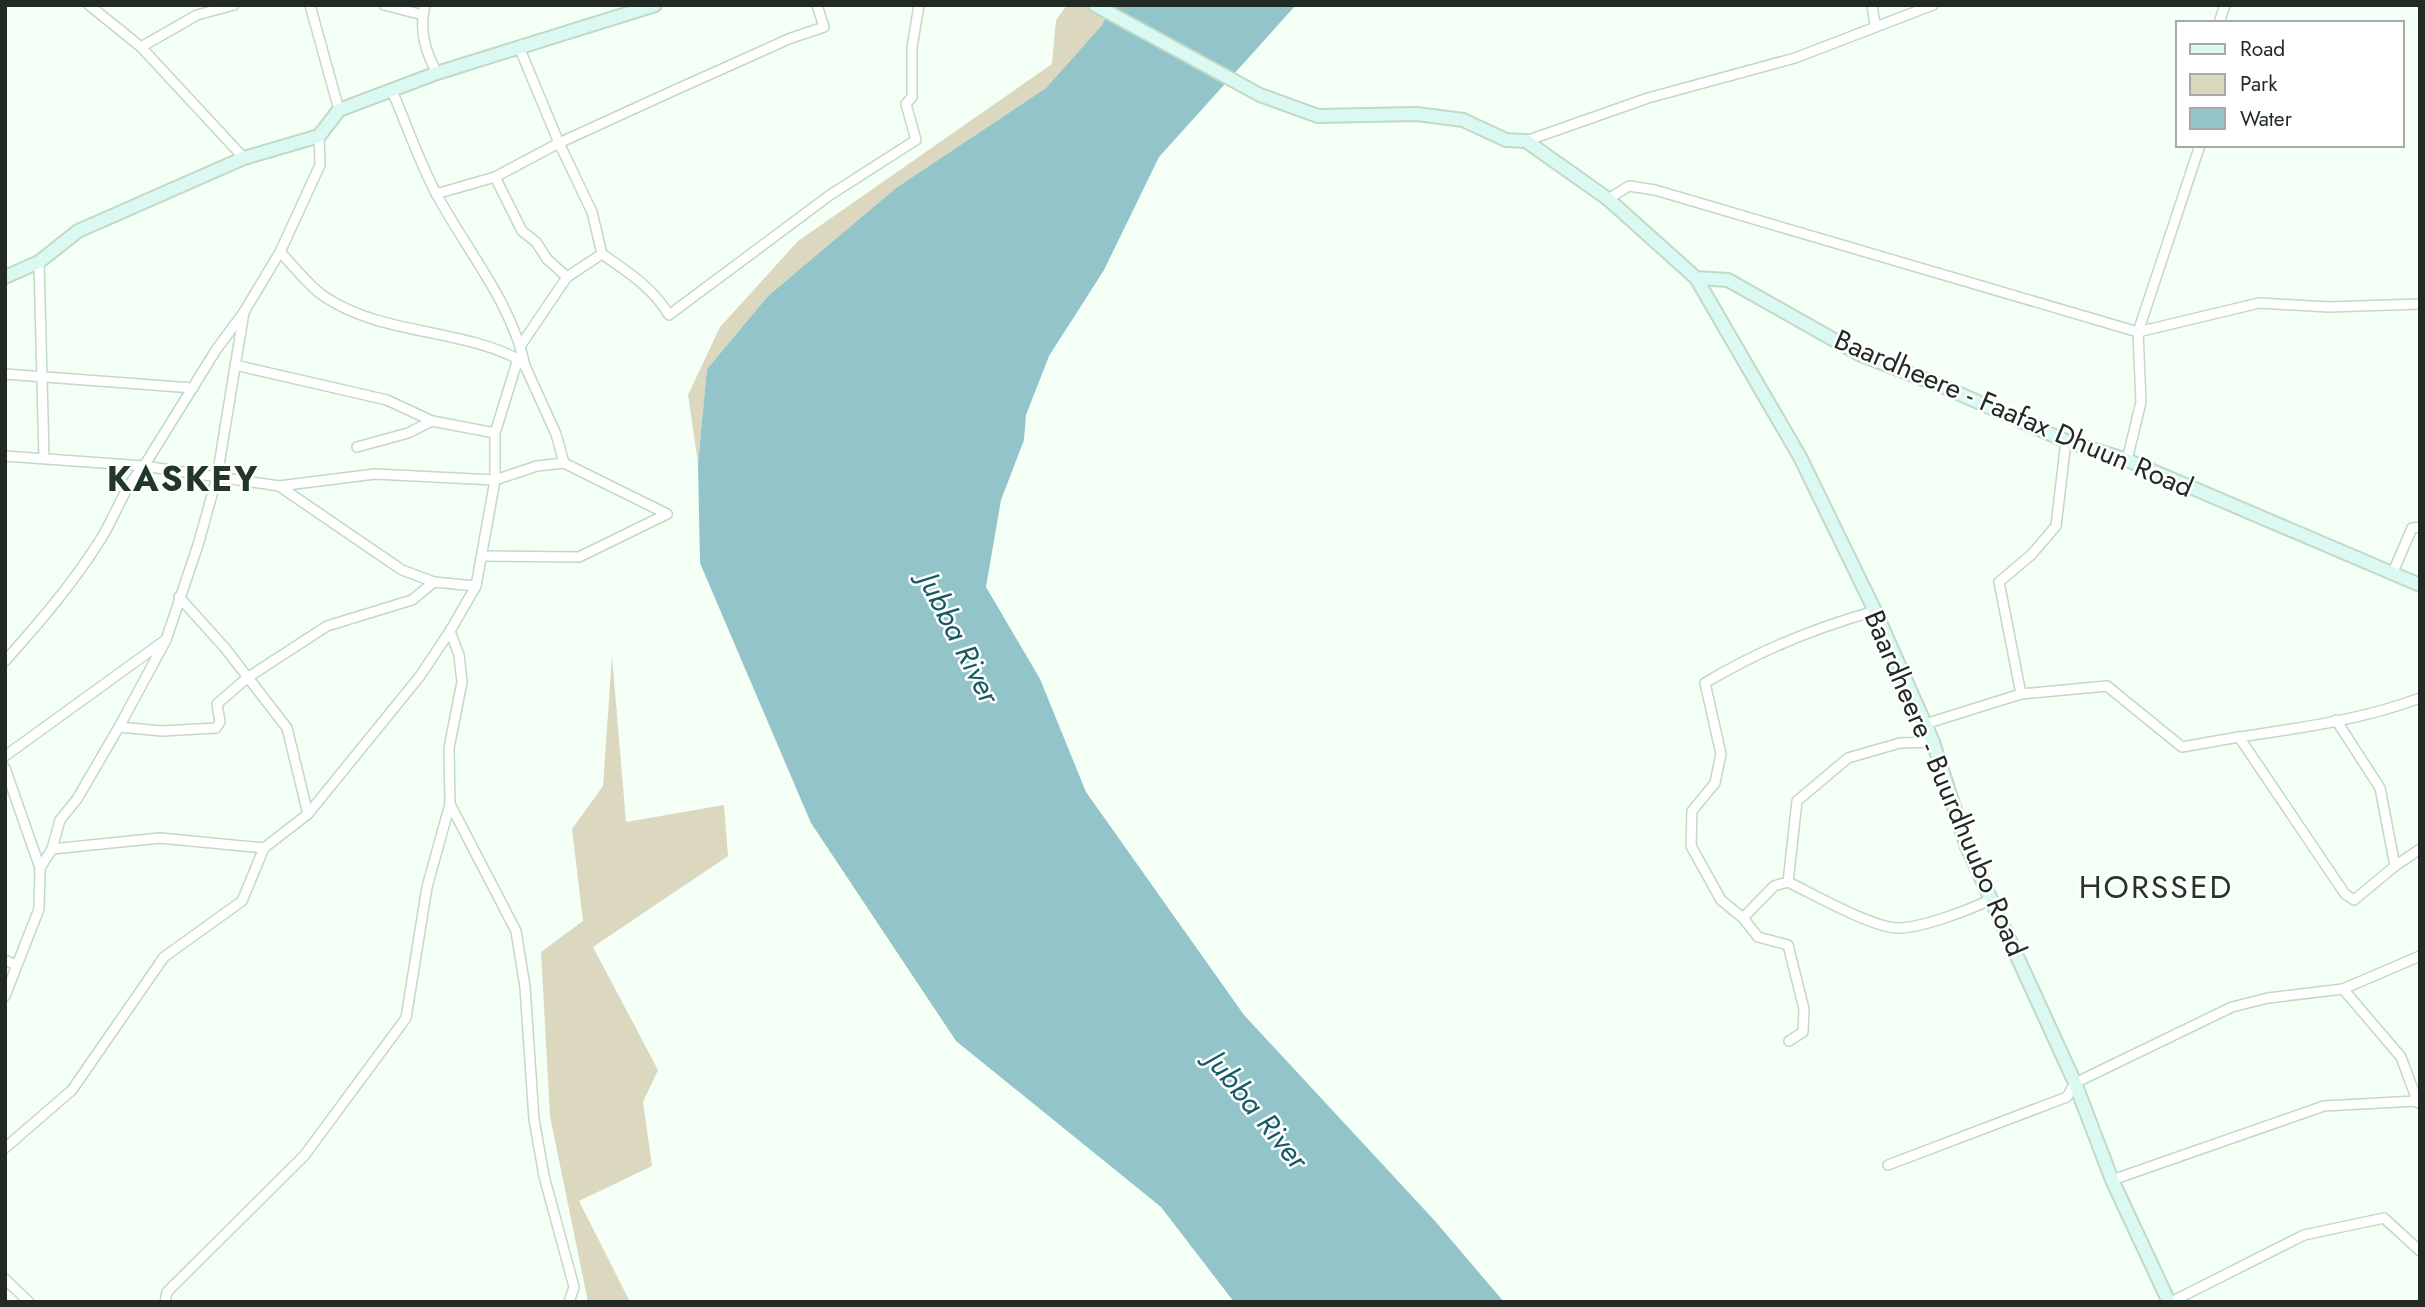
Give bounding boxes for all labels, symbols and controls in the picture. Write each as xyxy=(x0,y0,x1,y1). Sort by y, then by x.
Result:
legend xyxy=(2176,21,2404,147)
text: Road xyxy=(2240,34,2285,64)
text: Park xyxy=(2240,69,2278,99)
text: Water xyxy=(2240,104,2293,134)
street label: Baardheere - Faafax Dhuun Road xyxy=(1828,319,2200,508)
district label: KASKEY xyxy=(107,454,259,504)
water label: Jubba River xyxy=(906,560,1012,713)
street label: Baardheere - Buurdhuubo Road xyxy=(1854,604,2037,963)
district label: HORSSED xyxy=(2079,864,2233,910)
water label: Jubba River xyxy=(1193,1037,1320,1180)

